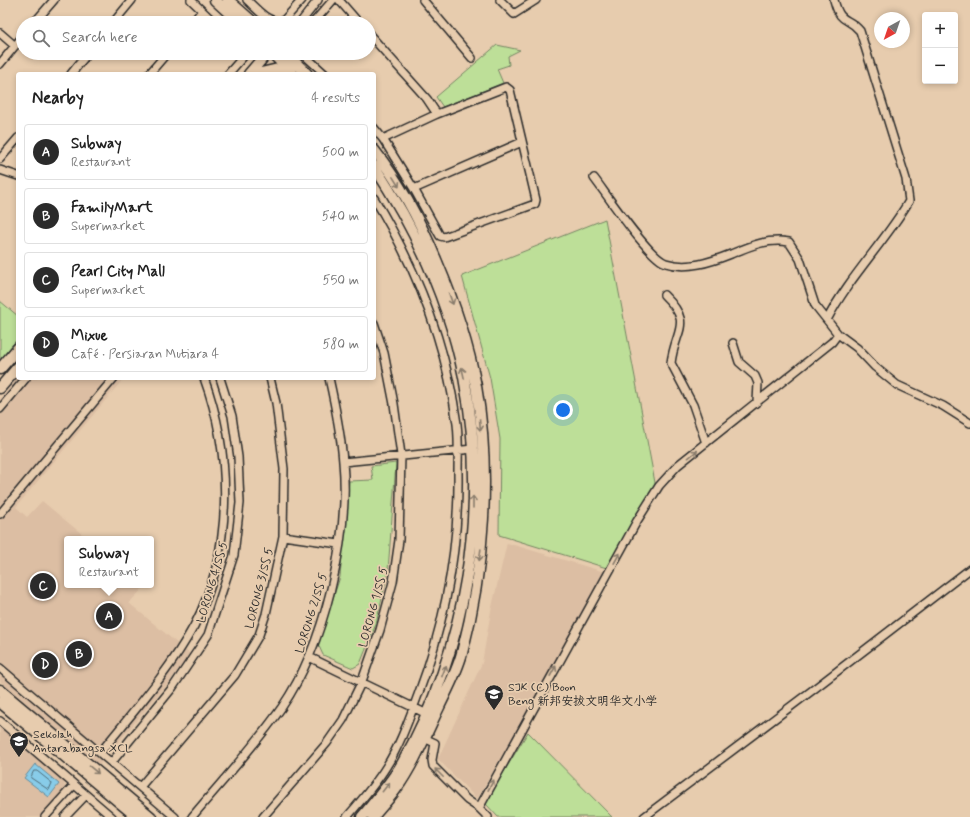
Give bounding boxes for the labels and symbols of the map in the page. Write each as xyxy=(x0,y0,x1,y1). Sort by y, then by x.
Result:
north arrow xyxy=(874,12,910,48)
one-way arrow xyxy=(392,176,400,187)
one-way arrow xyxy=(448,293,456,305)
one-way arrow xyxy=(458,367,466,380)
your location xyxy=(553,400,573,420)
one-way arrow xyxy=(477,418,484,431)
one-way arrow xyxy=(687,449,698,458)
one-way arrow xyxy=(469,496,477,509)
street label: LORONG 4/SS 5 xyxy=(194,539,232,625)
street label: LORONG 3/SS 5 xyxy=(242,546,278,630)
one-way arrow xyxy=(476,548,484,561)
one-way arrow xyxy=(614,552,621,564)
street label: LORONG 1/SS 5 xyxy=(356,565,392,649)
pin: C xyxy=(30,571,56,601)
street label: LORONG 2/SS 5 xyxy=(292,571,332,655)
pin: A xyxy=(96,601,122,631)
pin: B xyxy=(66,639,92,669)
pin: D xyxy=(32,650,58,680)
one-way arrow xyxy=(440,665,448,677)
one-way arrow xyxy=(550,665,558,677)
place label: SJK (C) Boon Beng 新邦安拔文明华文小学 xyxy=(508,680,657,710)
school or university icon: SJK (C) Boon Beng 新邦安拔文明华文小学 xyxy=(483,683,505,711)
place label: Sekolah Antarabangsa XCL xyxy=(33,727,133,757)
school or university icon: Sekolah Antarabangsa XCL xyxy=(8,730,30,758)
one-way arrow xyxy=(89,765,99,774)
one-way arrow xyxy=(434,768,444,778)
one-way arrow xyxy=(488,779,496,791)
one-way arrow xyxy=(382,781,391,792)

